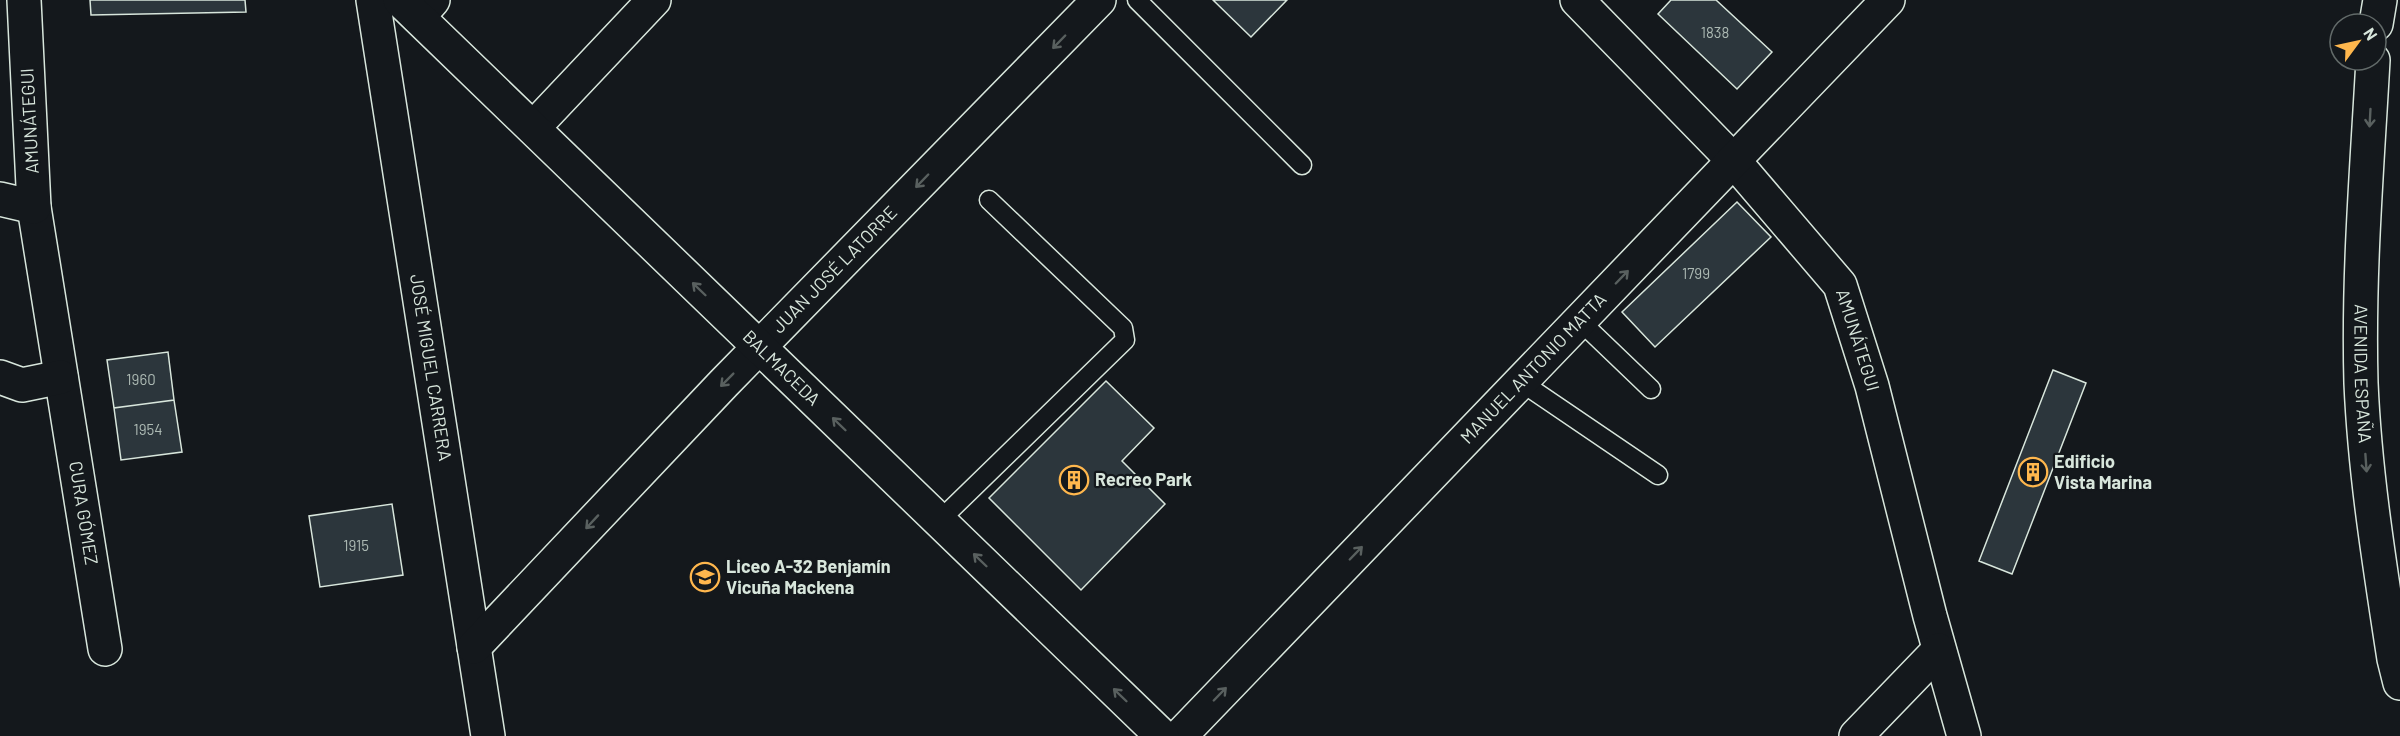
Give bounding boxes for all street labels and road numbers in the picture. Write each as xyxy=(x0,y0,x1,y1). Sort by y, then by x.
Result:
street label: AMUNÁTEGUI xyxy=(15,68,43,175)
street label: JUAN JOSÉ LATORRE xyxy=(767,201,901,337)
street label: JOSÉ MIGUEL CARRERA xyxy=(406,272,457,462)
street label: AMUNÁTEGUI xyxy=(1832,286,1885,393)
street label: MANUEL ANTONIO MATTA xyxy=(1455,288,1610,448)
street label: AVENIDA ESPAÑA xyxy=(2350,304,2377,444)
street label: BALMACEDA xyxy=(739,325,825,410)
street label: CURA GÓMEZ xyxy=(65,459,103,566)

